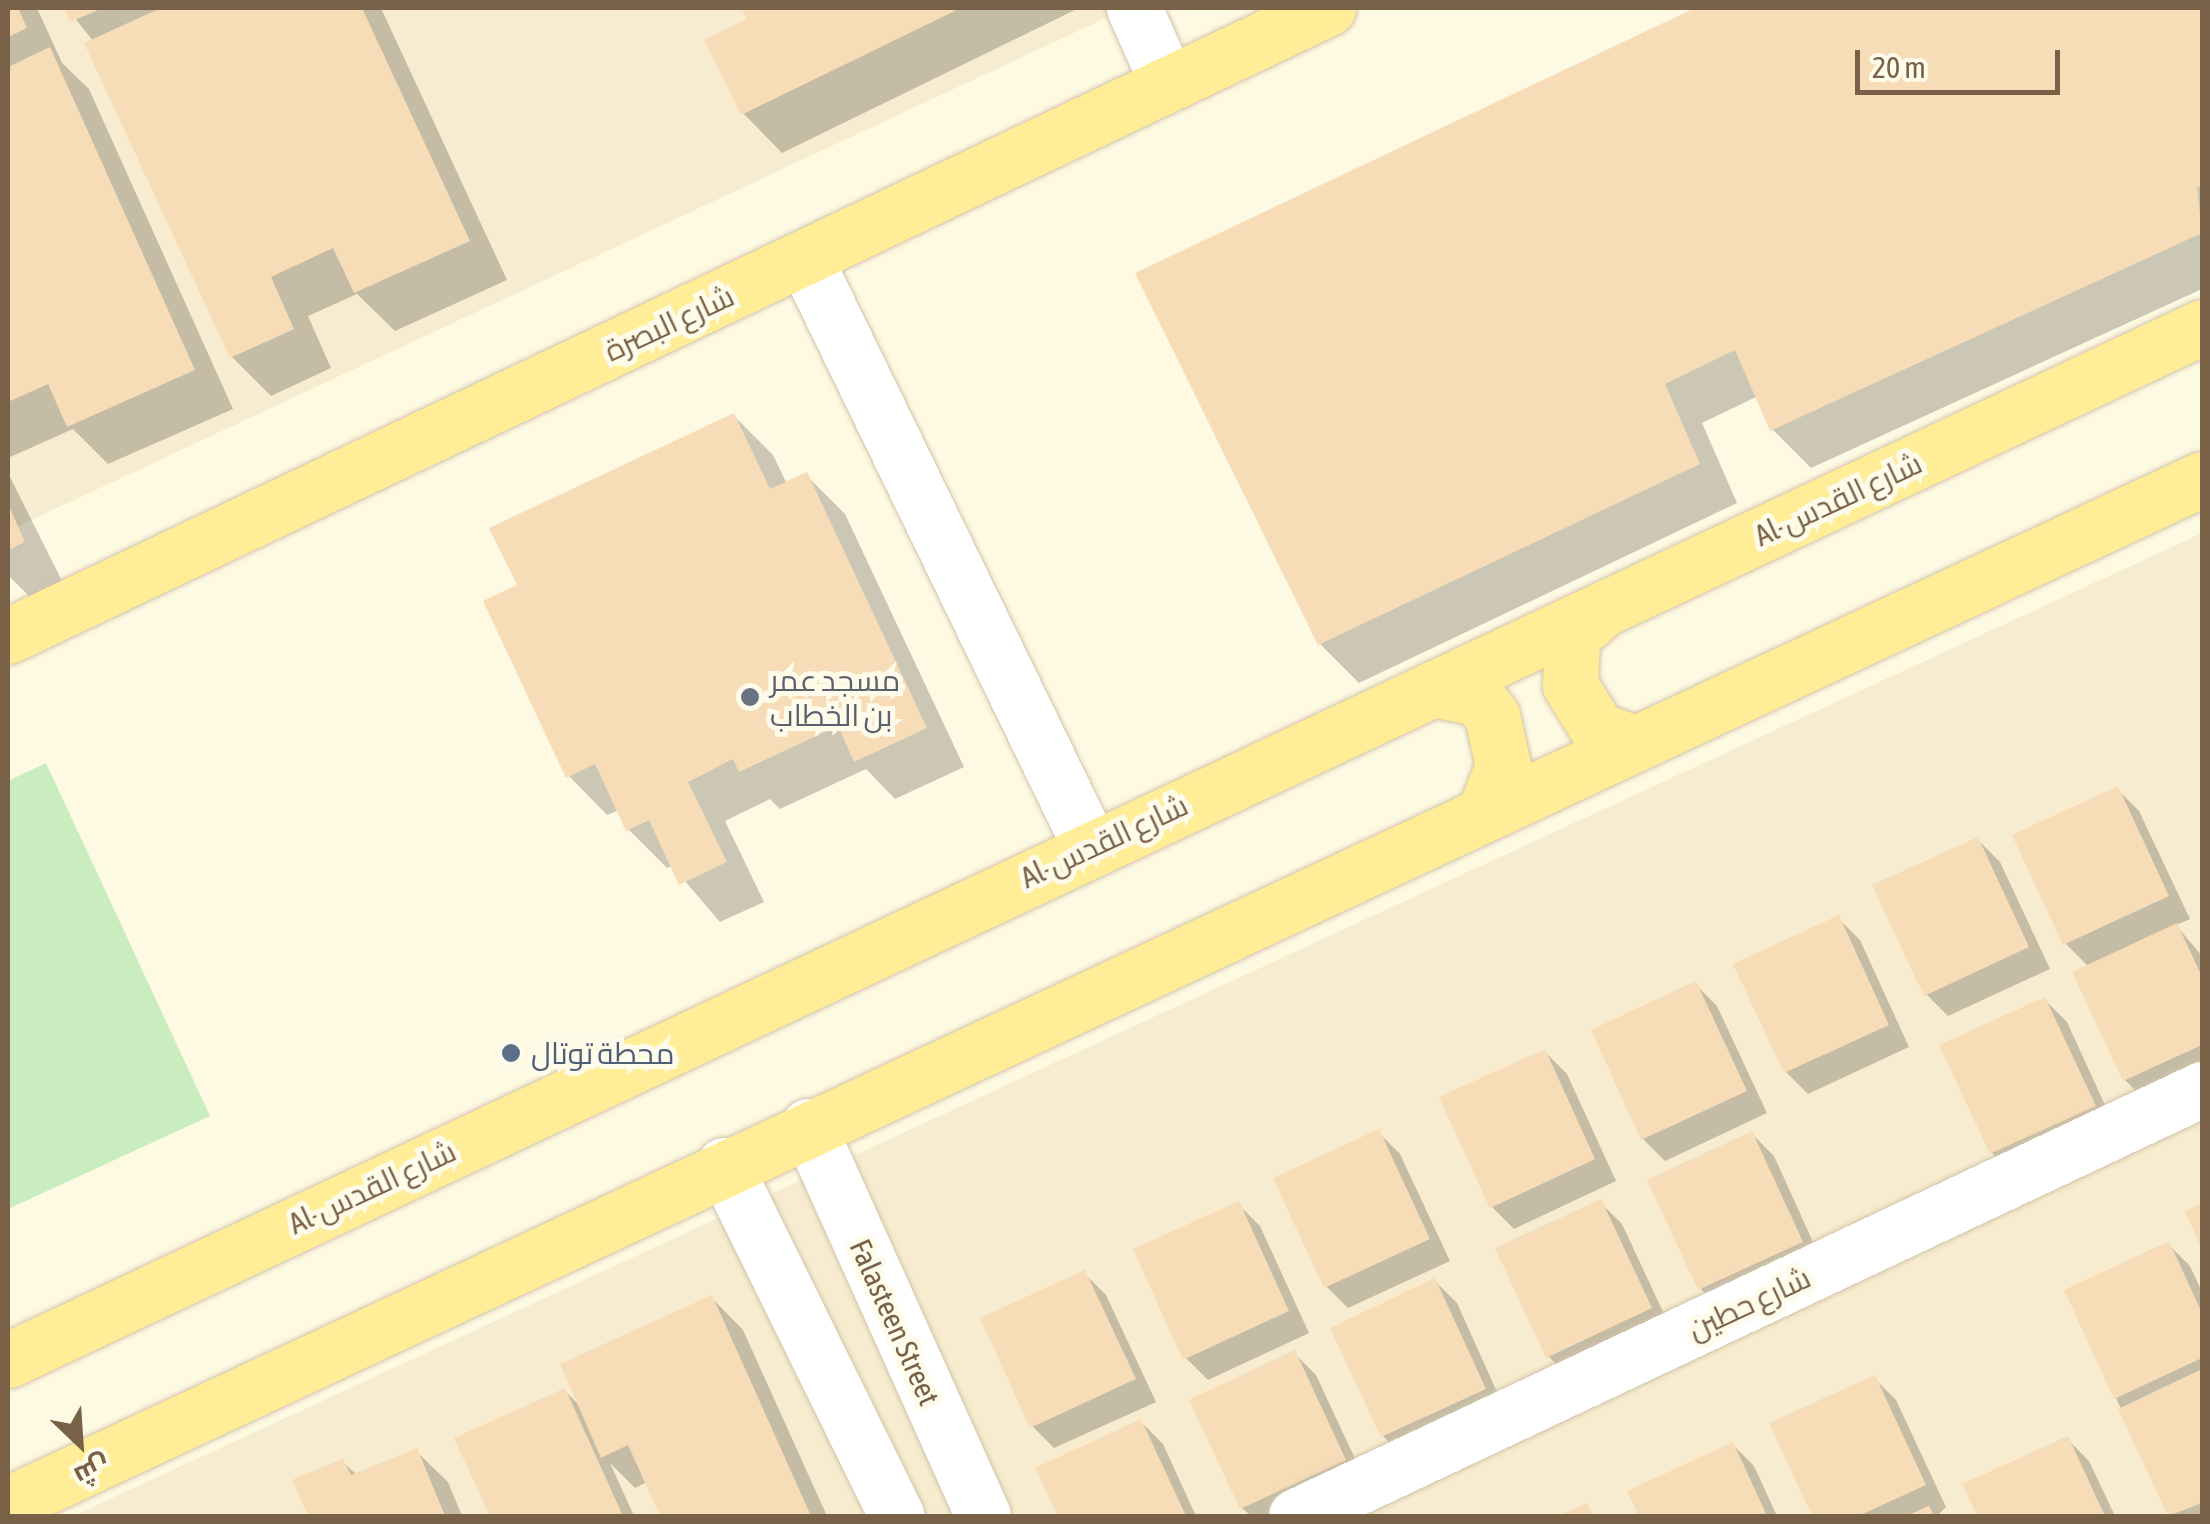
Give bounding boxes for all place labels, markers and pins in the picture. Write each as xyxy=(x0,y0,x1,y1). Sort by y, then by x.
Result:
place label: مسجد عمر بن الخطاب xyxy=(770,662,900,732)
marker: مسجد عمر بن الخطاب xyxy=(739,686,761,708)
place label: محطة توتال xyxy=(531,1035,674,1071)
marker: محطة توتال xyxy=(500,1042,522,1064)

